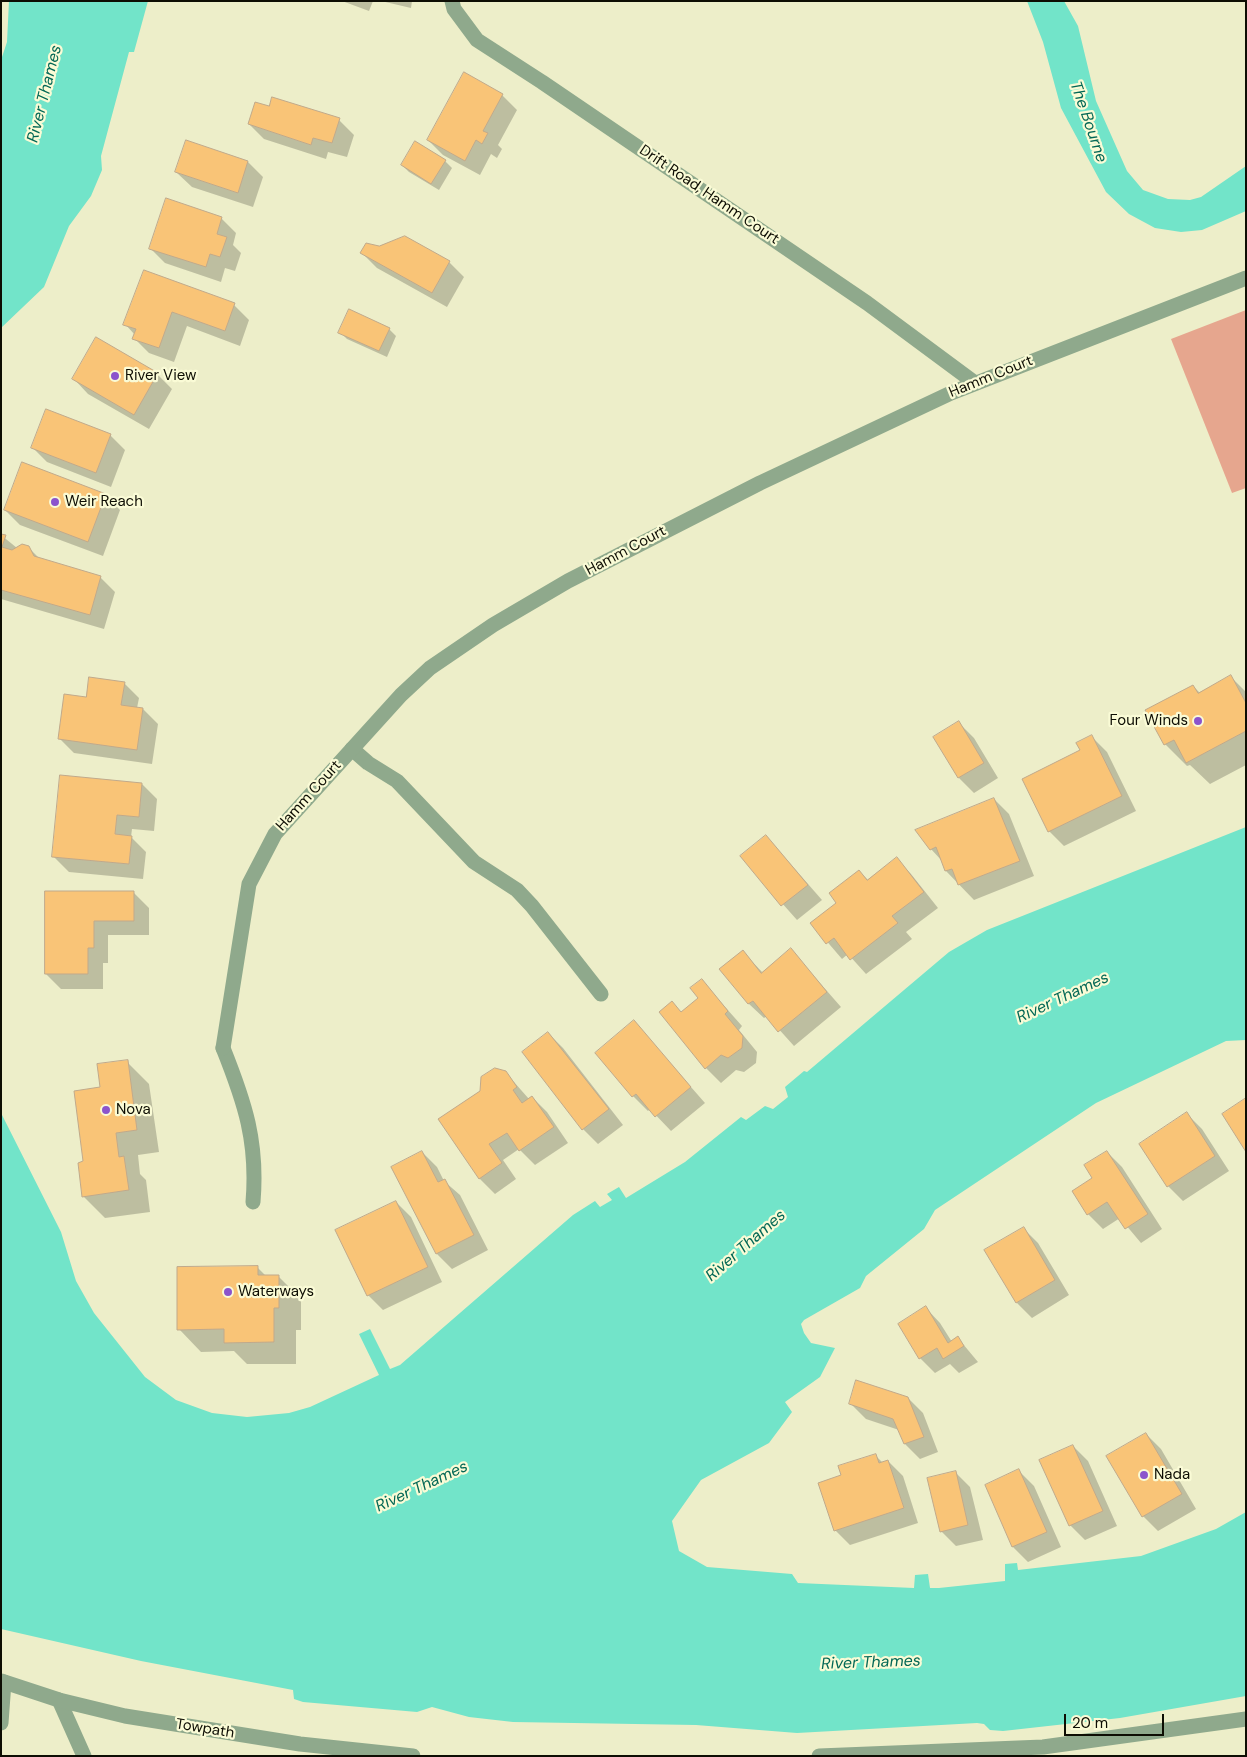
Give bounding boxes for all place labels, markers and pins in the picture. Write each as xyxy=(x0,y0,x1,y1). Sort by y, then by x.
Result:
place label: River View xyxy=(125,367,196,385)
marker: River View xyxy=(109,370,121,382)
place label: Weir Reach xyxy=(65,493,143,511)
marker: Weir Reach xyxy=(49,496,61,508)
place label: Four Winds xyxy=(1110,712,1188,730)
marker: Four Winds xyxy=(1192,715,1204,727)
place label: Nova xyxy=(116,1101,151,1119)
marker: Nova xyxy=(100,1104,112,1116)
place label: Waterways xyxy=(238,1283,314,1301)
marker: Waterways xyxy=(222,1286,234,1298)
place label: Nada xyxy=(1154,1466,1190,1484)
marker: Nada xyxy=(1138,1469,1150,1481)

